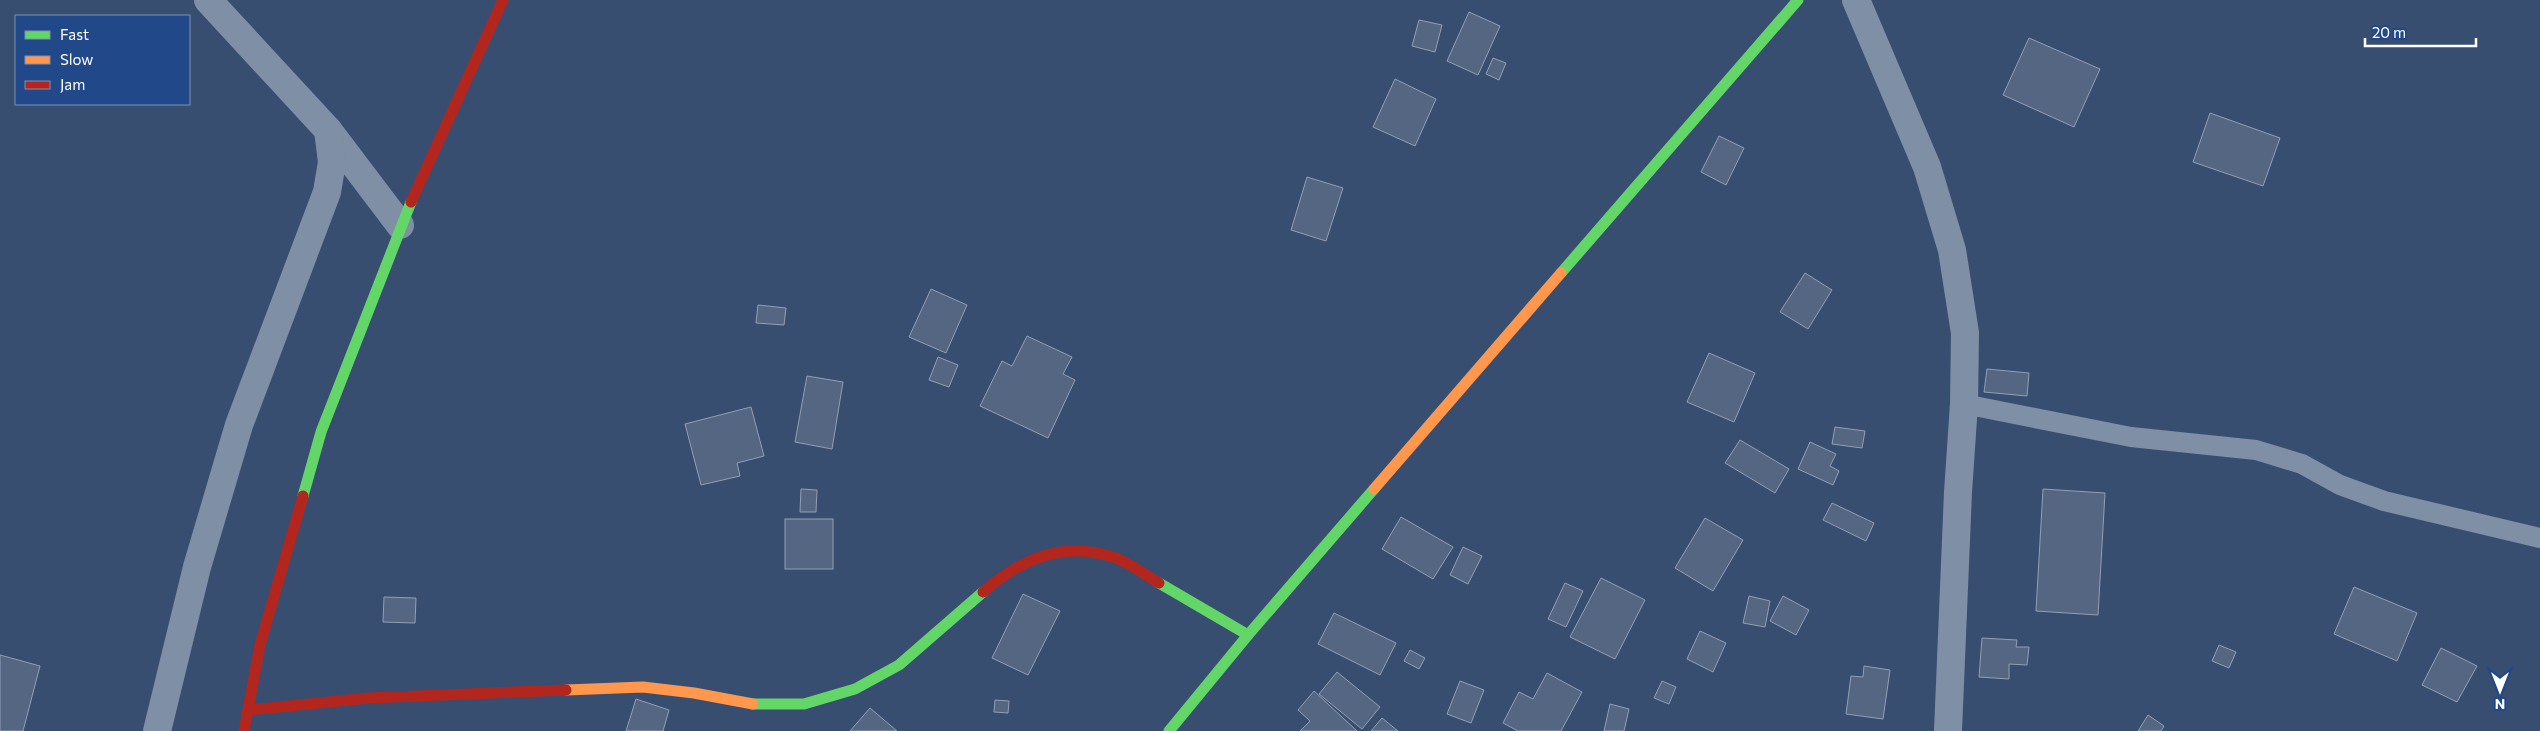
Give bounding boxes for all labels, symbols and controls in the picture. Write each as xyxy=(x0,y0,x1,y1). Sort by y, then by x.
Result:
legend xyxy=(15,15,190,105)
scale bar xyxy=(2365,15,2476,47)
text: 20 m xyxy=(2372,23,2406,41)
text: Fast xyxy=(60,25,89,43)
text: Slow xyxy=(60,50,93,68)
text: Jam xyxy=(60,75,85,93)
north arrow xyxy=(2475,666,2525,716)
text: N xyxy=(2495,696,2505,713)

